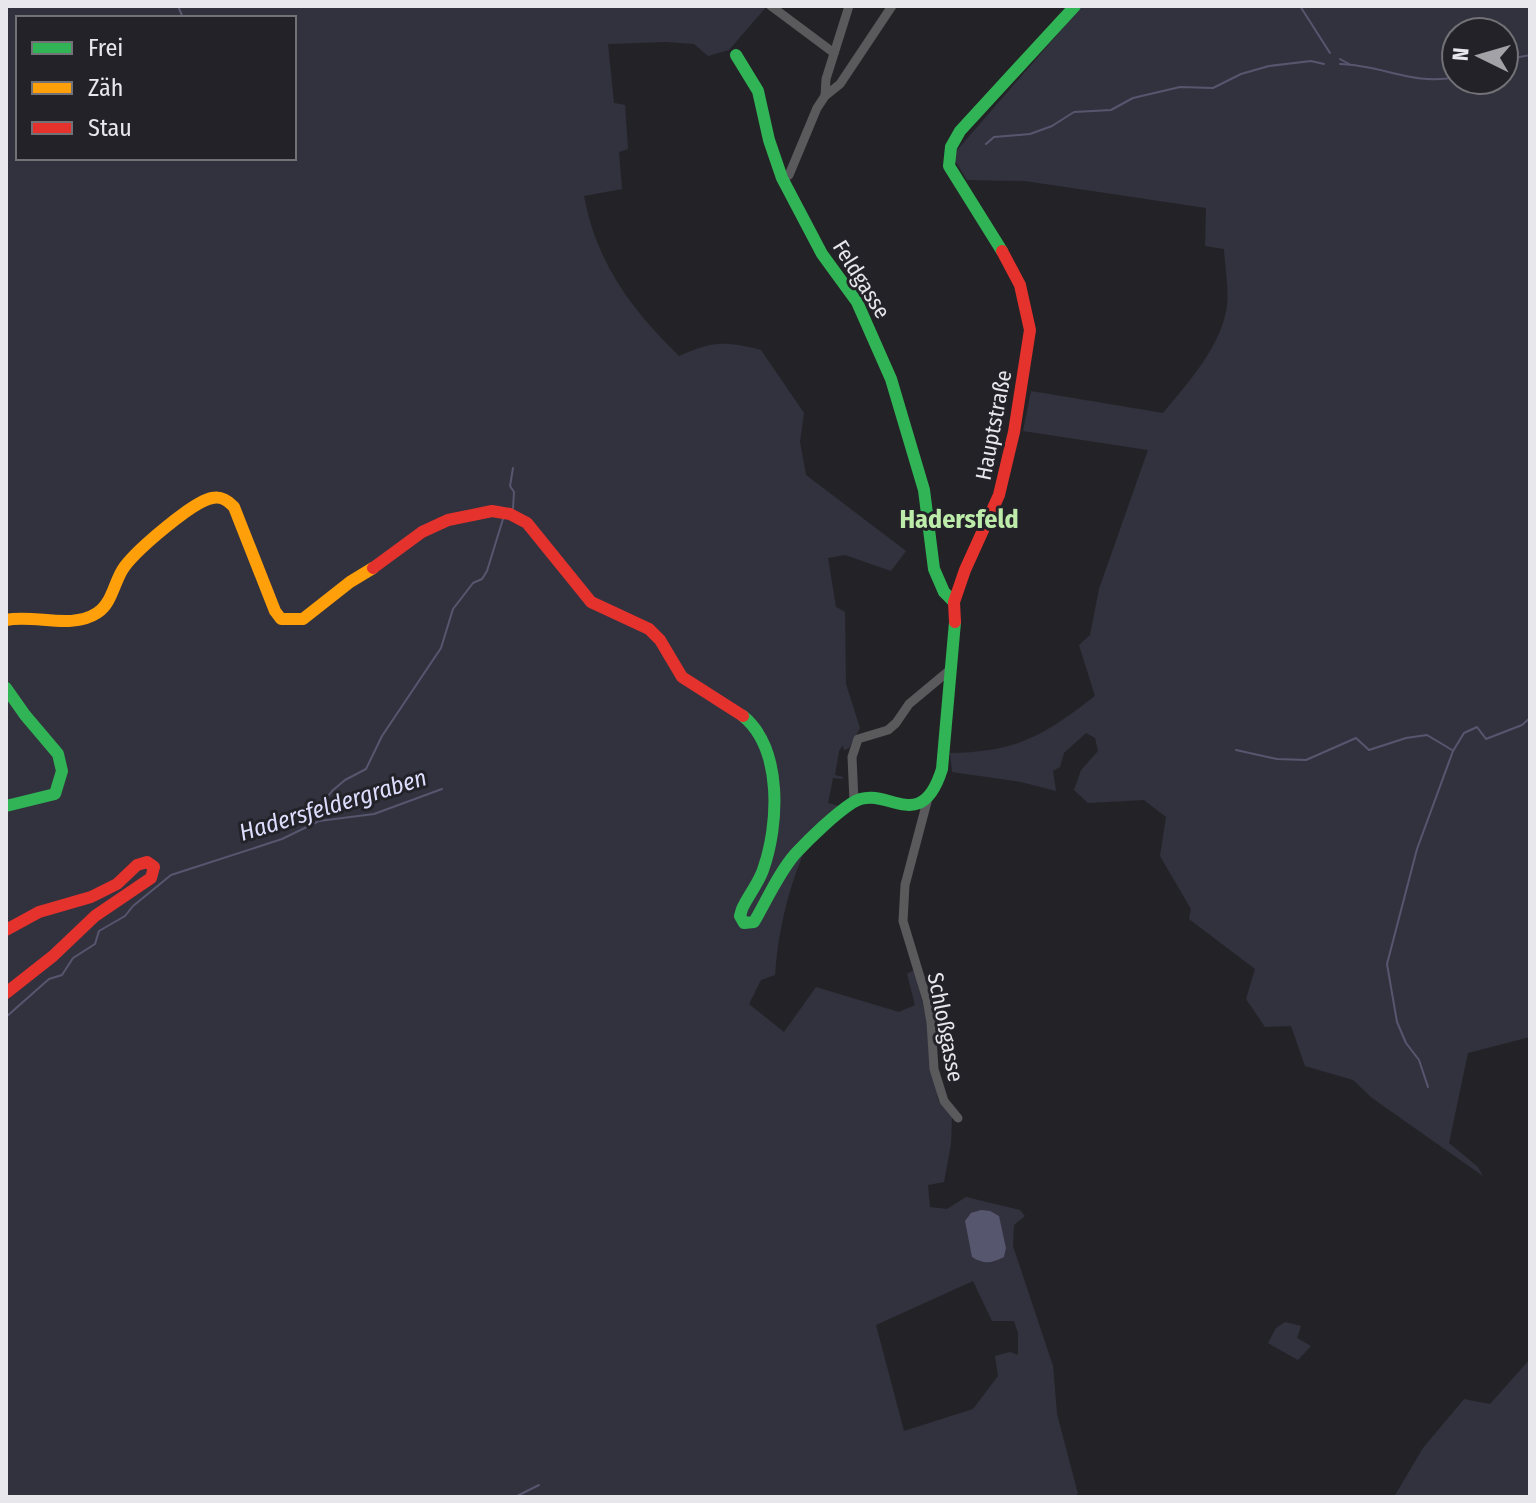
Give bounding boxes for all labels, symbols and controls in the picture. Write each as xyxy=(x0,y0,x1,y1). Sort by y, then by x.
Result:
legend xyxy=(16,16,296,160)
north arrow xyxy=(1440,16,1520,96)
text: Frei xyxy=(88,34,123,62)
text: N xyxy=(1447,47,1475,62)
text: Zäh xyxy=(88,74,123,102)
text: Stau xyxy=(88,114,132,142)
street label: Feldgasse xyxy=(827,235,896,323)
street label: Hauptstraße xyxy=(970,368,1017,482)
district label: Hadersfeld xyxy=(899,504,1019,535)
water label: Hadersfeldergraben xyxy=(236,763,430,847)
street label: Schloßgasse xyxy=(922,970,969,1084)

